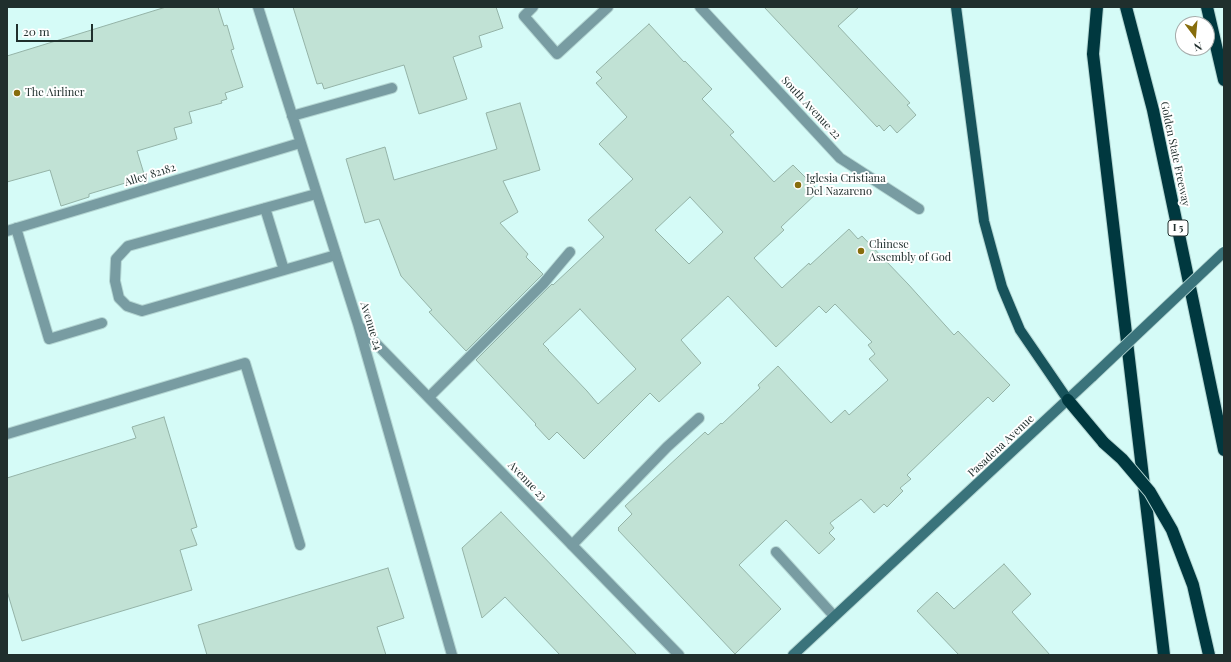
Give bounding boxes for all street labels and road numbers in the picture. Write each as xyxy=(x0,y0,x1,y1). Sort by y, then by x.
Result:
street label: South Avenue 22 xyxy=(779,74,843,142)
street label: Golden State Freeway xyxy=(1157,100,1193,208)
street label: Alley 82182 xyxy=(123,161,177,189)
road number: I 5 xyxy=(1168,220,1188,236)
street label: Avenue 24 xyxy=(357,300,385,352)
street label: Pasadena Avenue xyxy=(965,412,1037,480)
street label: Avenue 23 xyxy=(505,459,549,503)

